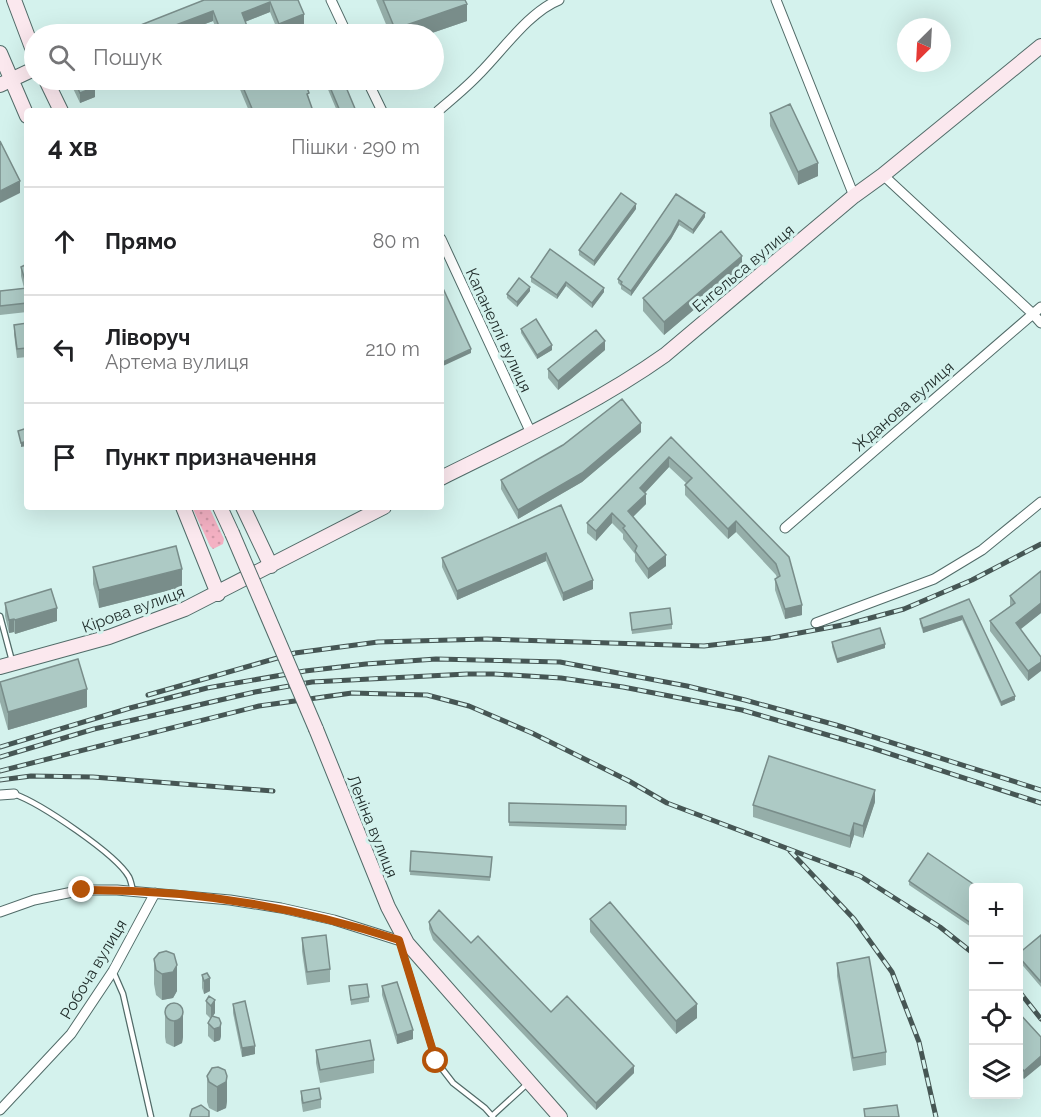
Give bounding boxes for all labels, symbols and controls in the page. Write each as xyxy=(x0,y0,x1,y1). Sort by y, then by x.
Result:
north arrow xyxy=(897,18,951,72)
search box xyxy=(24,24,444,90)
icon: search xyxy=(45,41,78,74)
text: Пошук xyxy=(93,44,163,70)
text: 4 хв xyxy=(48,132,98,162)
text: Пішки · 290 m xyxy=(291,135,420,159)
street label: Енгельса вулиця xyxy=(689,220,798,316)
icon: ahead xyxy=(48,225,81,258)
text: Прямо xyxy=(105,228,177,254)
text: 80 m xyxy=(372,229,420,253)
street label: Капанеллі вулиця xyxy=(462,265,536,395)
text: Ліворуч xyxy=(105,324,190,350)
icon: left xyxy=(48,333,81,366)
text: 210 m xyxy=(365,337,420,361)
text: Артема вулиця xyxy=(105,350,249,374)
street label: Жданова вулиця xyxy=(849,357,958,455)
icon: arrive xyxy=(48,441,81,474)
text: Пункт призначення xyxy=(105,444,317,470)
street label: Кірова вулиця xyxy=(79,582,187,637)
street label: Леніна вулиця xyxy=(343,772,402,880)
route end xyxy=(68,876,94,902)
map controls xyxy=(969,883,1023,1099)
button: + xyxy=(969,883,1023,937)
street label: Робоча вулиця xyxy=(56,916,131,1023)
button: − xyxy=(969,937,1023,991)
button: locate xyxy=(969,991,1023,1045)
button: layers xyxy=(969,1045,1023,1099)
route start xyxy=(422,1047,448,1073)

